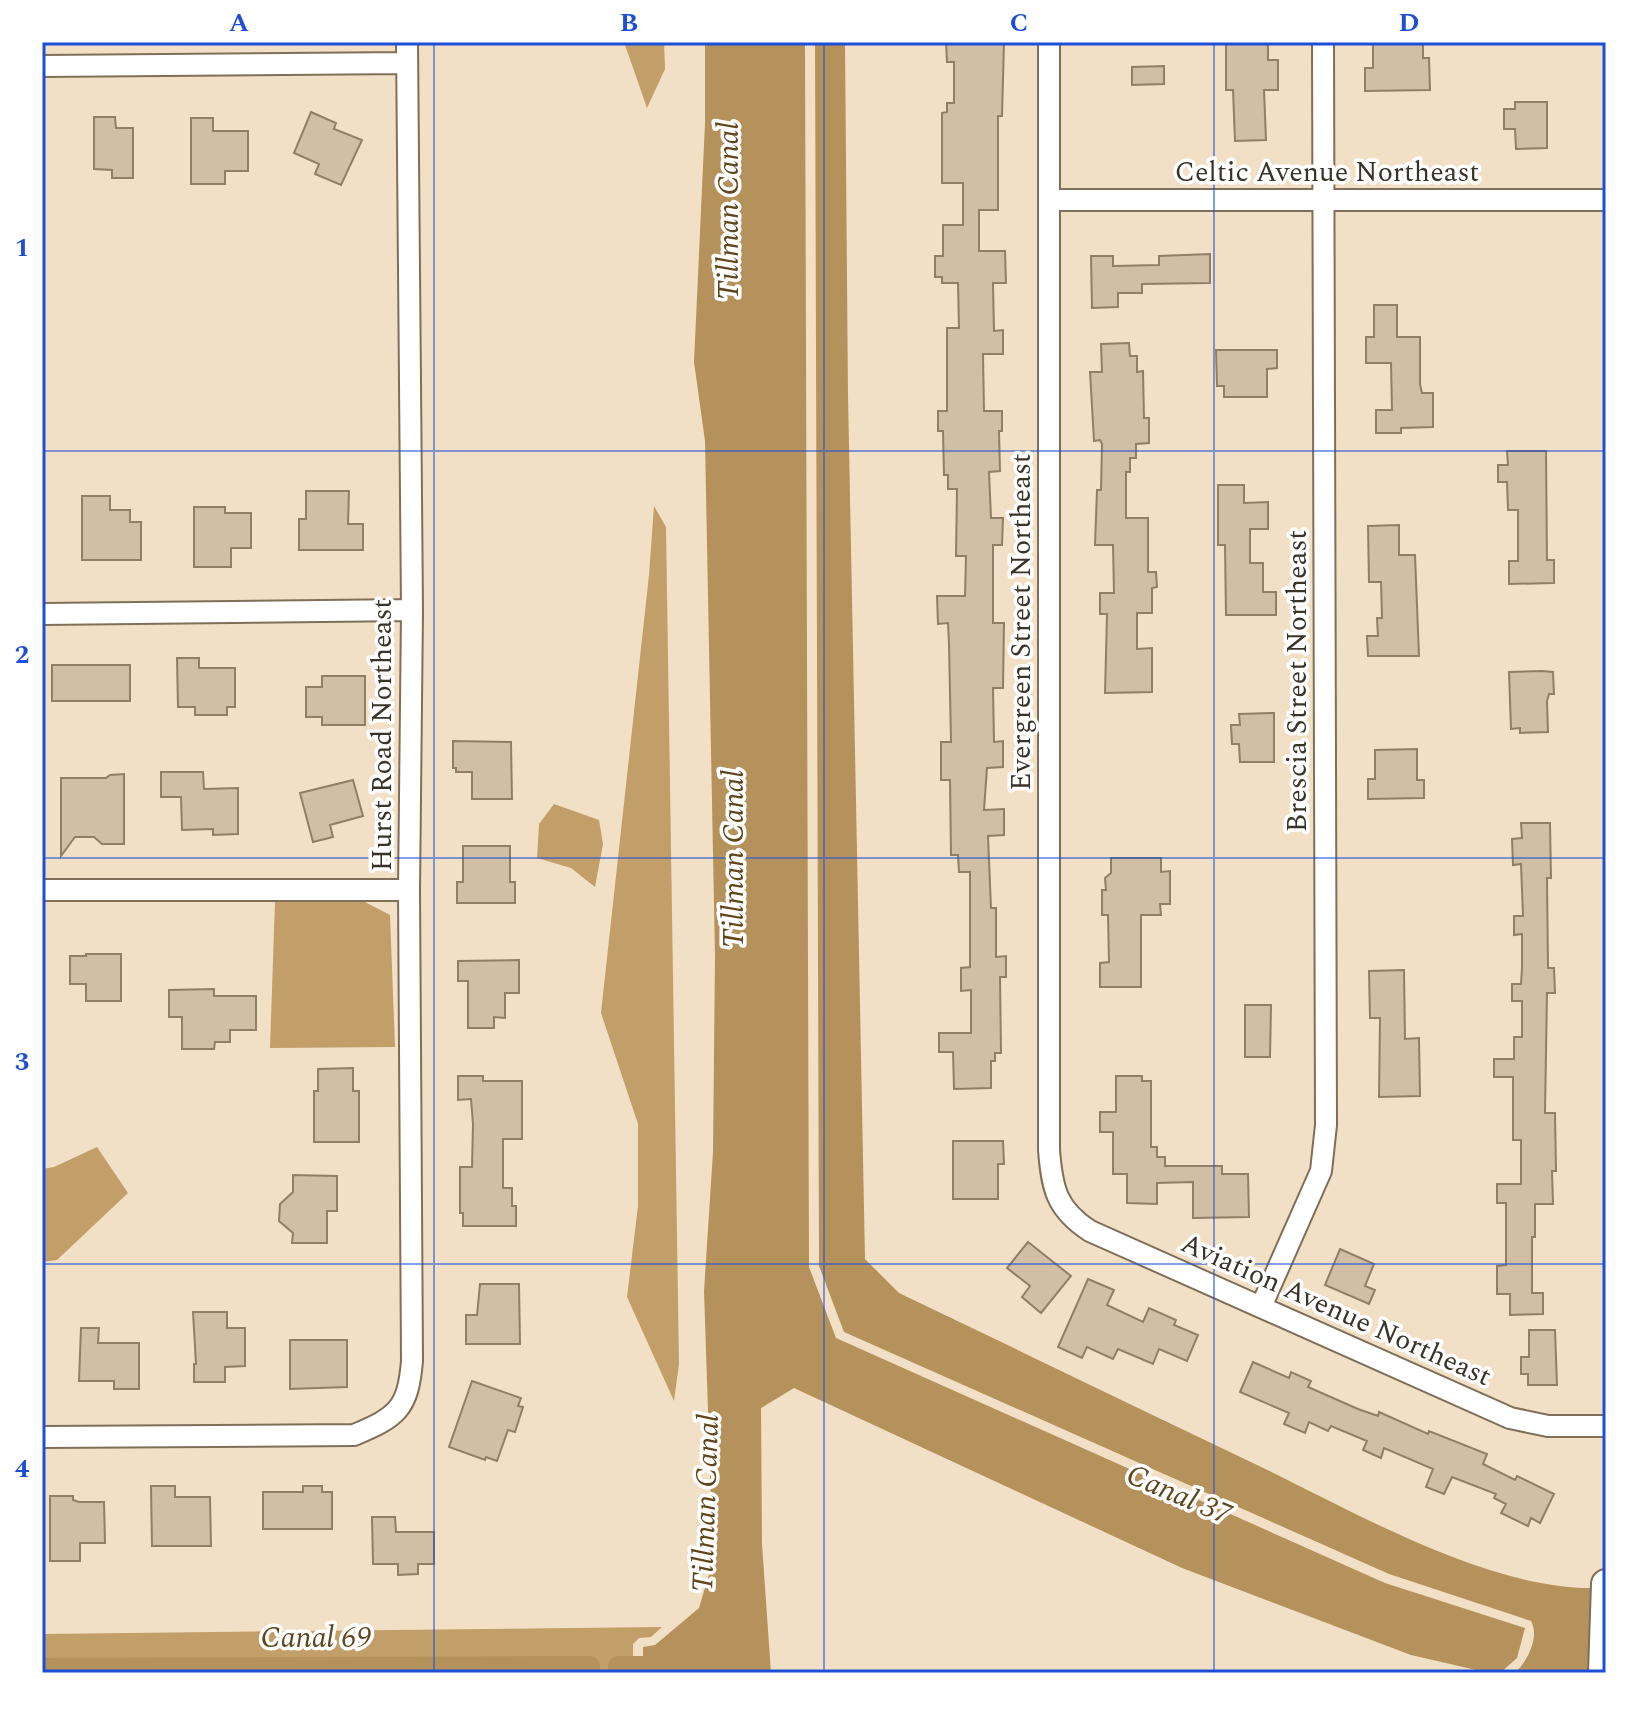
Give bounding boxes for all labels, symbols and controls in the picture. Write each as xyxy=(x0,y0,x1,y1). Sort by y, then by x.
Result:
text: A xyxy=(229,3,249,43)
text: B xyxy=(620,3,638,43)
text: C xyxy=(1010,3,1028,43)
text: D xyxy=(1399,3,1419,43)
water label: Tillman Canal xyxy=(706,122,752,300)
street label: Celtic Avenue Northeast xyxy=(1175,151,1479,194)
text: 1 xyxy=(15,228,29,268)
street label: Evergreen Street Northeast xyxy=(1000,453,1043,791)
street label: Brescia Street Northeast xyxy=(1276,530,1319,832)
street label: Hurst Road Northeast xyxy=(361,599,404,871)
text: 2 xyxy=(15,635,29,675)
water label: Tillman Canal xyxy=(711,770,757,948)
text: 3 xyxy=(15,1042,29,1082)
street label: Aviation Avenue Northeast xyxy=(1174,1222,1498,1398)
water label: Tillman Canal xyxy=(680,1413,732,1593)
text: 4 xyxy=(15,1449,30,1489)
water label: Canal 37 xyxy=(1119,1452,1240,1538)
water label: Canal 69 xyxy=(261,1615,371,1661)

